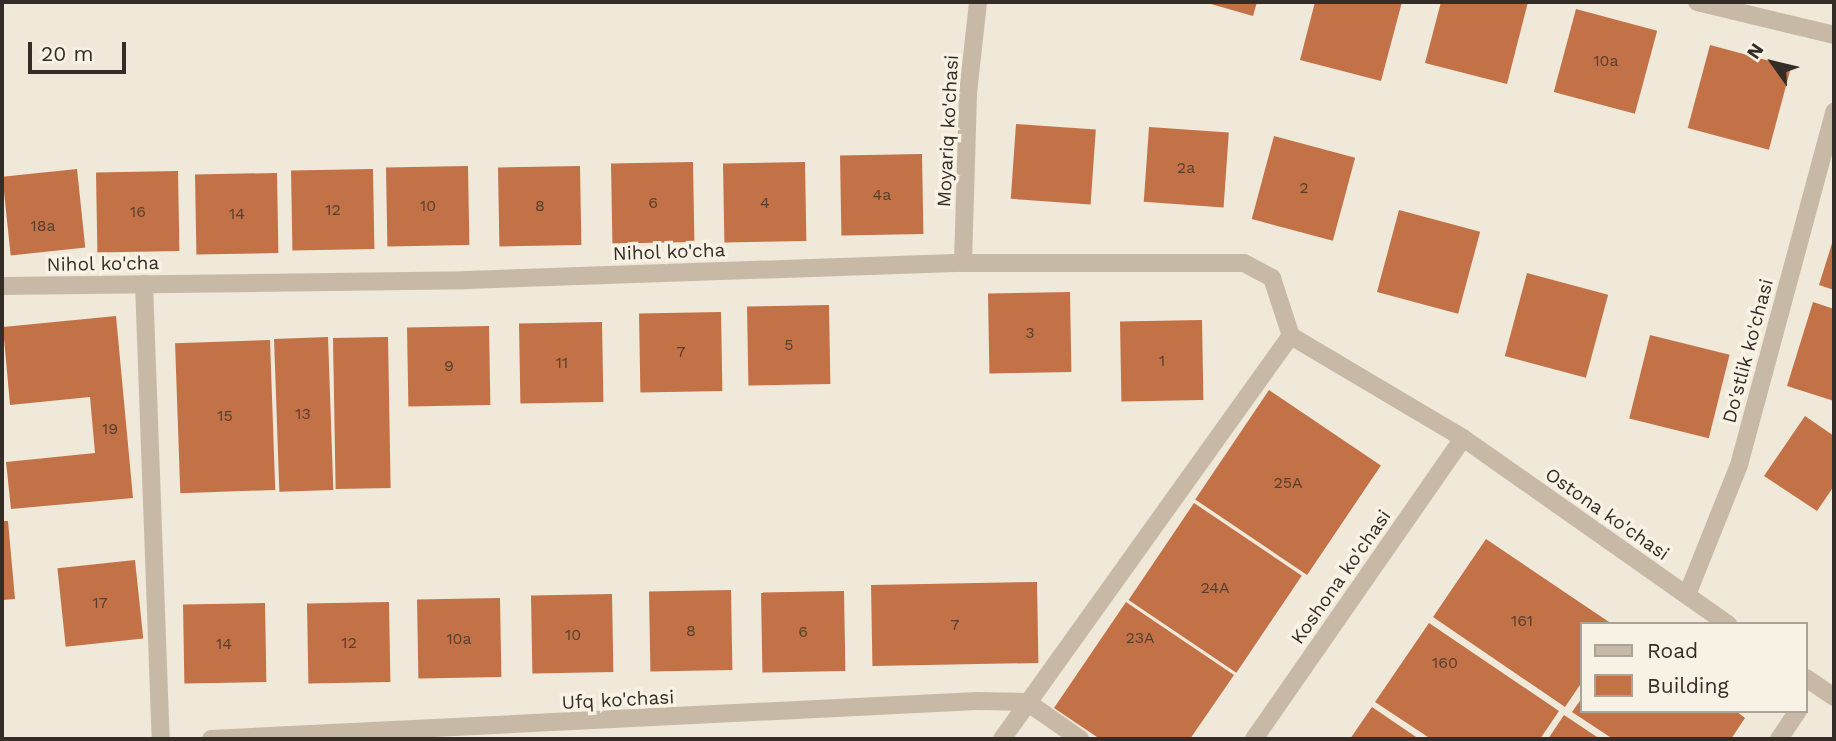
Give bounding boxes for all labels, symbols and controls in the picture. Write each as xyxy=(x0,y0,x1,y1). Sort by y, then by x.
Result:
scale bar xyxy=(32,28,130,72)
north arrow xyxy=(1738,28,1808,98)
text: N xyxy=(1742,39,1769,63)
text: 20 m xyxy=(41,41,93,66)
house number: 10a xyxy=(1593,51,1619,71)
street label: Moyariq ko'chasi xyxy=(933,54,963,208)
house number: 2a xyxy=(1177,158,1195,178)
house number: 2 xyxy=(1299,178,1309,198)
house number: 4a xyxy=(873,185,891,205)
house number: 6 xyxy=(648,193,658,213)
house number: 4 xyxy=(760,193,770,213)
house number: 10 xyxy=(420,196,436,216)
house number: 8 xyxy=(535,196,545,216)
house number: 12 xyxy=(325,200,341,220)
house number: 16 xyxy=(130,202,146,222)
house number: 14 xyxy=(229,204,245,224)
house number: 18a xyxy=(30,216,56,236)
street label: Nihol ko'cha xyxy=(612,239,726,265)
street label: Nihol ko'cha xyxy=(46,252,160,276)
street label: Do'stlik ko'chasi xyxy=(1718,276,1778,426)
house number: 3 xyxy=(1025,323,1035,343)
house number: 5 xyxy=(784,335,794,355)
house number: 7 xyxy=(677,342,685,362)
house number: 1 xyxy=(1159,351,1165,371)
house number: 11 xyxy=(556,353,568,373)
house number: 9 xyxy=(444,356,454,376)
house number: 13 xyxy=(295,404,311,424)
house number: 15 xyxy=(217,406,233,426)
house number: 19 xyxy=(102,419,118,439)
street label: Ostona ko'chasi xyxy=(1541,463,1673,565)
house number: 25A xyxy=(1273,473,1303,493)
street label: Koshona ko'chasi xyxy=(1286,505,1396,649)
house number: 24A xyxy=(1200,578,1230,598)
house number: 17 xyxy=(92,593,108,613)
house number: 161 xyxy=(1511,611,1533,631)
house number: 7 xyxy=(951,615,959,635)
house number: 8 xyxy=(686,621,696,641)
house number: 6 xyxy=(798,622,808,642)
legend xyxy=(1580,622,1808,713)
house number: 10 xyxy=(565,625,581,645)
house number: 23A xyxy=(1125,628,1155,648)
house number: 10a xyxy=(446,629,472,649)
house number: 12 xyxy=(341,633,357,653)
house number: 14 xyxy=(216,634,232,654)
text: Road xyxy=(1647,638,1698,663)
house number: 160 xyxy=(1432,653,1458,673)
text: Building xyxy=(1647,673,1729,698)
street label: Ufq ko'chasi xyxy=(561,686,675,714)

